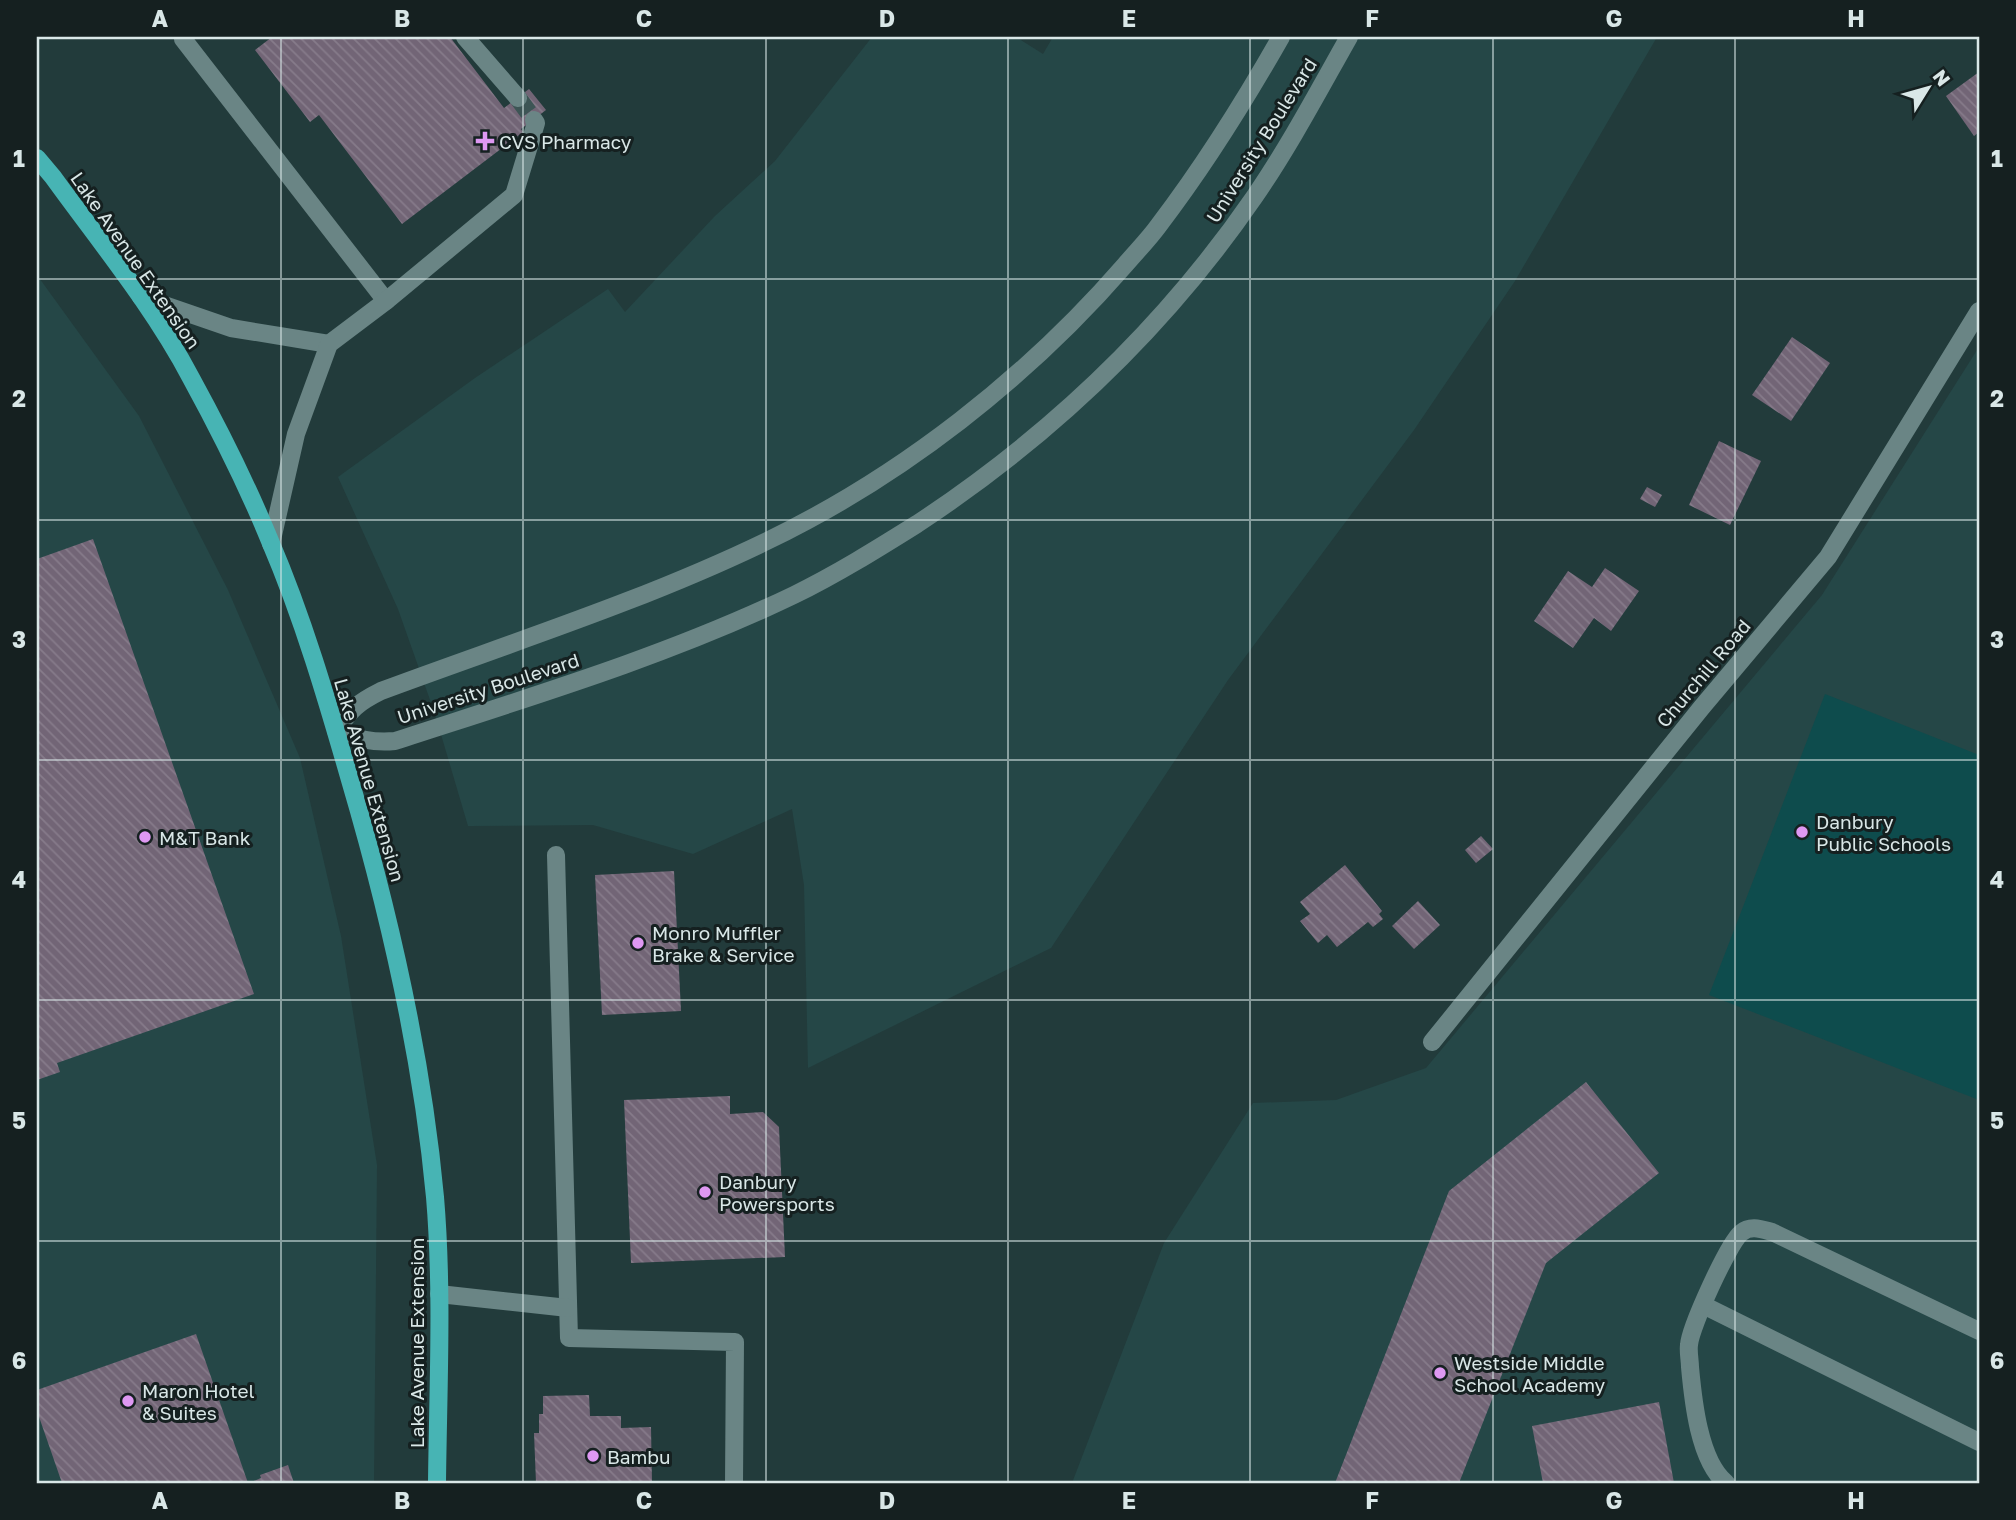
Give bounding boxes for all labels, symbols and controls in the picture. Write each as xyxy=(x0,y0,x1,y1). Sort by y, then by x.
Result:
text: A xyxy=(152,4,169,32)
text: B xyxy=(394,4,410,32)
text: C xyxy=(636,4,652,32)
text: D xyxy=(879,4,895,32)
text: E xyxy=(1122,4,1136,32)
text: F xyxy=(1365,4,1379,32)
text: G xyxy=(1606,4,1622,32)
text: H xyxy=(1847,4,1865,32)
north arrow xyxy=(1894,52,1964,122)
street label: University Boulevard xyxy=(1201,53,1321,227)
text: N xyxy=(1928,65,1956,90)
place label: CVS Pharmacy xyxy=(499,130,632,153)
marker: CVS Pharmacy xyxy=(477,133,493,149)
text: 1 xyxy=(13,144,25,172)
text: 1 xyxy=(1991,144,2003,172)
street label: Lake Avenue Extension xyxy=(66,167,206,353)
text: 2 xyxy=(12,384,26,412)
text: 2 xyxy=(1990,384,2004,412)
street label: Churchill Road xyxy=(1651,614,1755,732)
text: 3 xyxy=(12,625,26,653)
text: 3 xyxy=(1990,625,2004,653)
street label: University Boulevard xyxy=(394,648,582,728)
street label: Lake Avenue Extension xyxy=(330,676,410,884)
place label: Danbury Public Schools xyxy=(1816,810,1951,855)
marker: Danbury Public Schools xyxy=(1794,824,1810,840)
place label: M&T Bank xyxy=(159,826,251,849)
marker: M&T Bank xyxy=(137,829,153,845)
text: 4 xyxy=(12,865,26,893)
text: 4 xyxy=(1990,865,2004,893)
place label: Monro Muffler Brake & Service xyxy=(652,921,795,966)
marker: Monro Muffler Brake & Service xyxy=(630,935,646,951)
text: 5 xyxy=(12,1106,26,1134)
text: 5 xyxy=(1990,1106,2004,1134)
place label: Danbury Powersports xyxy=(719,1170,835,1215)
marker: Danbury Powersports xyxy=(697,1184,713,1200)
street label: Lake Avenue Extension xyxy=(405,1238,428,1448)
text: 6 xyxy=(12,1346,26,1374)
text: 6 xyxy=(1990,1346,2004,1374)
place label: Westside Middle School Academy xyxy=(1454,1351,1606,1396)
marker: Westside Middle School Academy xyxy=(1432,1365,1448,1381)
place label: Maron Hotel & Suites xyxy=(142,1379,255,1424)
marker: Maron Hotel & Suites xyxy=(120,1393,136,1409)
place label: Bambu xyxy=(607,1445,670,1468)
marker: Bambu xyxy=(585,1448,601,1464)
text: A xyxy=(152,1486,169,1514)
text: B xyxy=(394,1486,410,1514)
text: C xyxy=(636,1486,652,1514)
text: D xyxy=(879,1486,895,1514)
text: E xyxy=(1122,1486,1136,1514)
text: F xyxy=(1365,1486,1379,1514)
text: G xyxy=(1606,1486,1622,1514)
text: H xyxy=(1847,1486,1865,1514)

